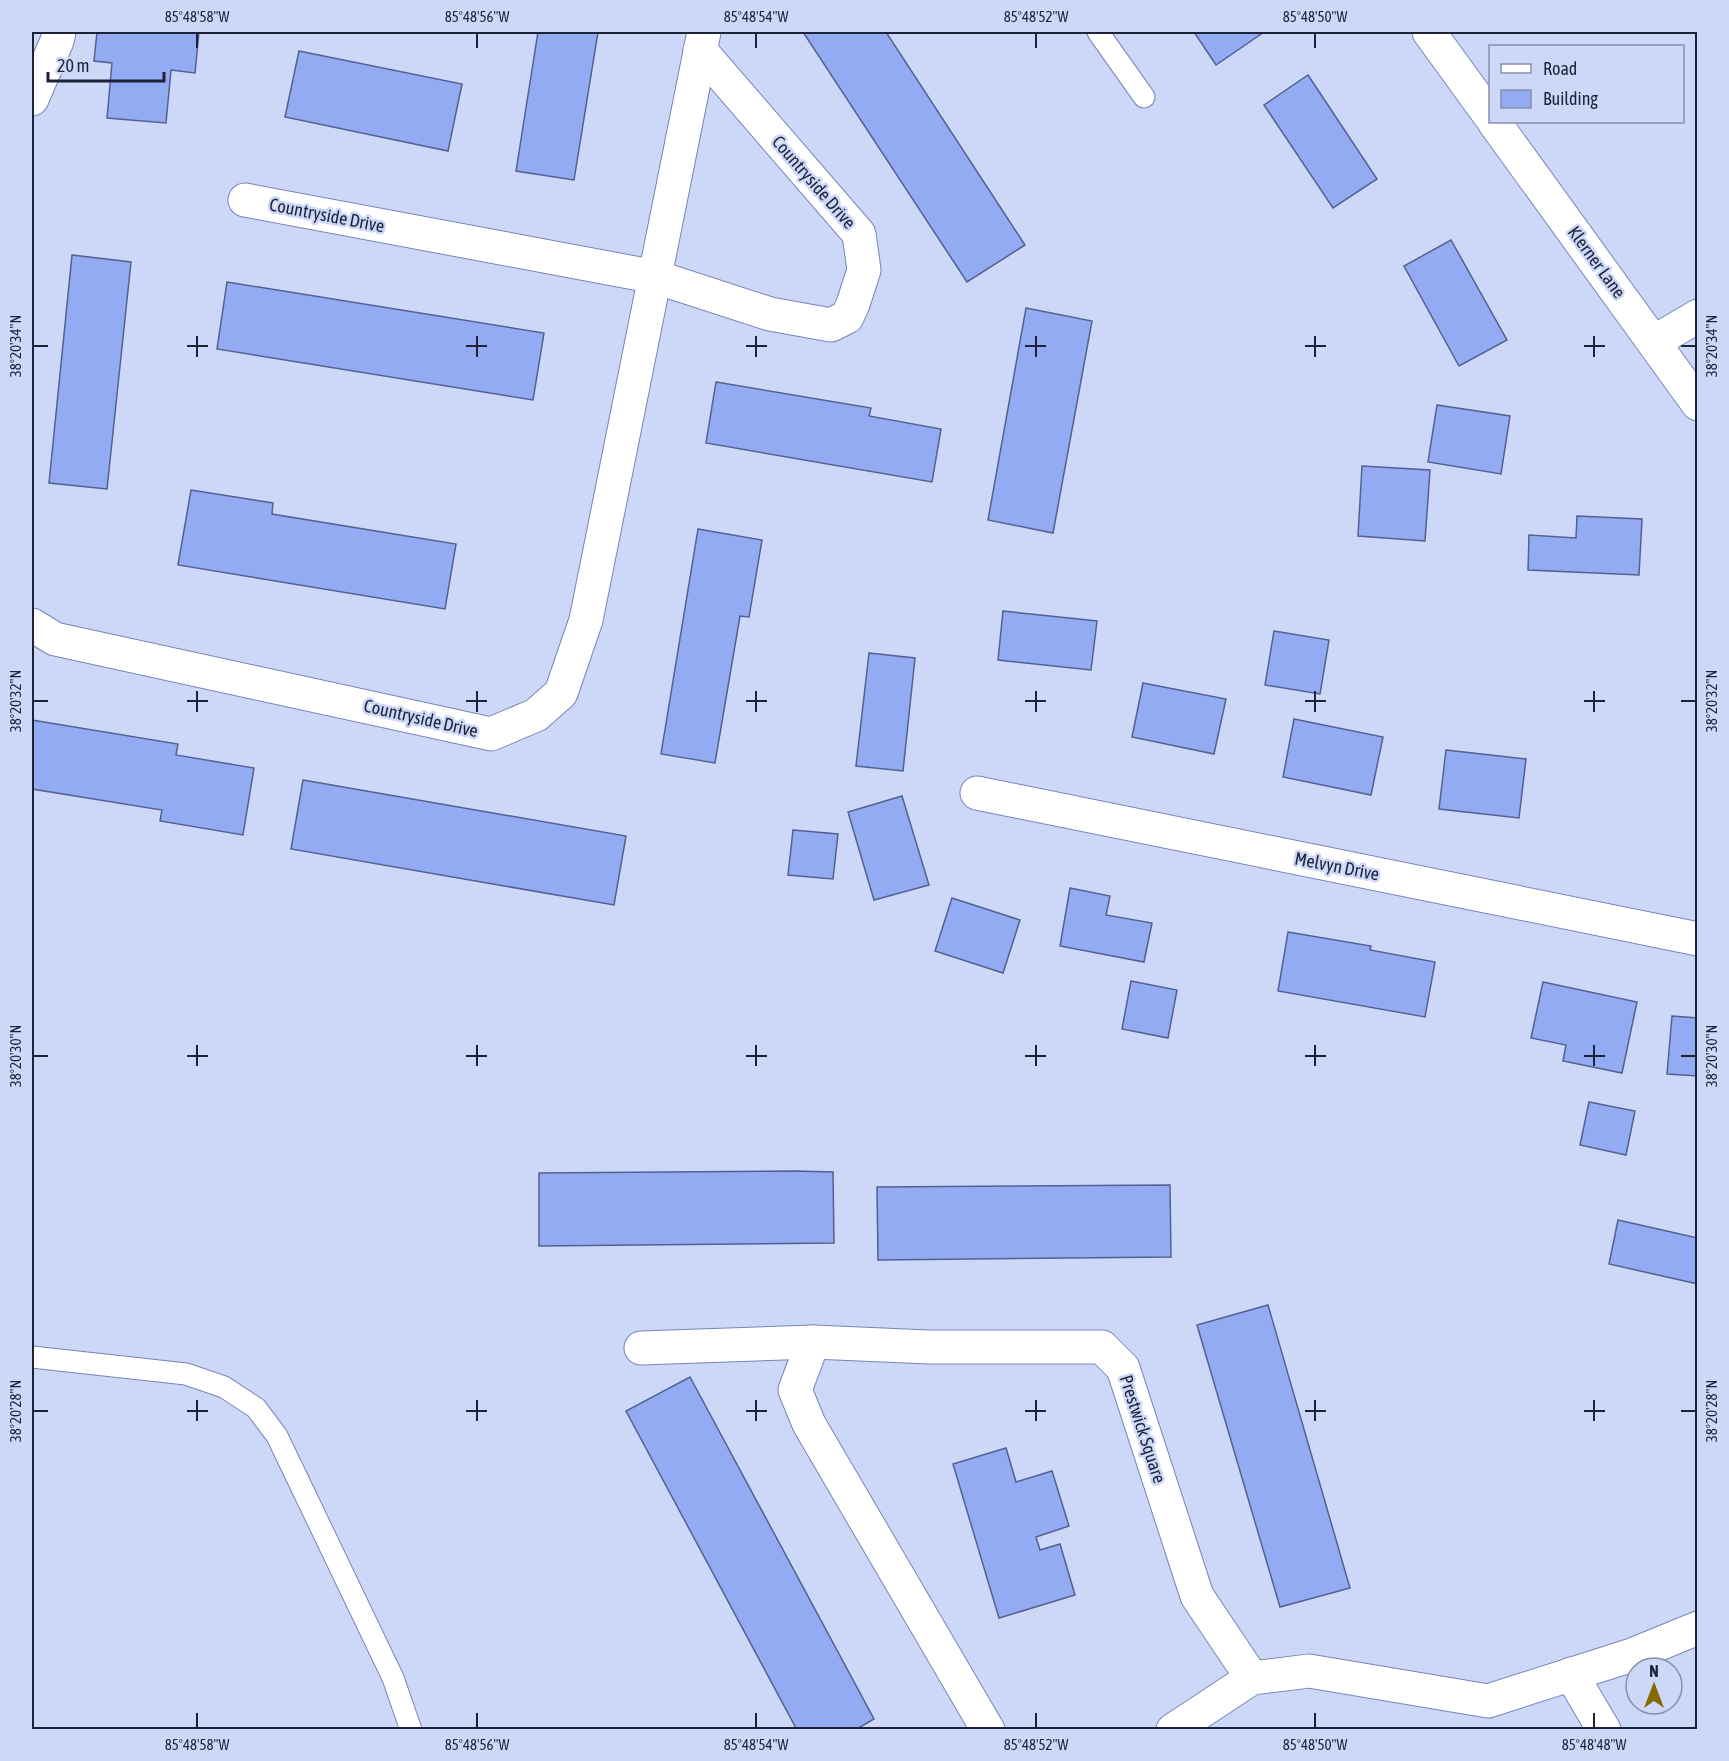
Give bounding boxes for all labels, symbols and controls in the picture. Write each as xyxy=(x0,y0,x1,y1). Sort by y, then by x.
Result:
text: 85°48'58"W xyxy=(165,8,229,25)
text: 85°48'56"W xyxy=(445,8,509,25)
text: 85°48'54"W xyxy=(724,8,788,25)
text: 85°48'52"W xyxy=(1004,8,1068,25)
text: 85°48'50"W xyxy=(1283,8,1347,25)
scale bar xyxy=(48,45,164,83)
legend xyxy=(1489,45,1684,123)
text: 20 m xyxy=(57,55,89,76)
text: Road xyxy=(1543,58,1577,79)
text: Building xyxy=(1543,88,1598,109)
street label: Countryside Drive xyxy=(768,131,860,233)
street label: Countryside Drive xyxy=(268,194,386,236)
street label: Klerner Lane xyxy=(1564,222,1630,302)
text: 38°20'34"N xyxy=(7,315,24,377)
text: 38°20'34"N xyxy=(1703,315,1720,377)
text: 38°20'32"N xyxy=(7,670,24,732)
text: 38°20'32"N xyxy=(1703,670,1720,732)
street label: Countryside Drive xyxy=(362,695,480,741)
street label: Melvyn Drive xyxy=(1293,848,1381,884)
text: 38°20'30"N xyxy=(7,1025,24,1087)
text: 38°20'30"N xyxy=(1703,1025,1720,1087)
street label: Prestwick Square xyxy=(1116,1372,1170,1486)
text: 38°20'28"N xyxy=(7,1380,24,1442)
text: 38°20'28"N xyxy=(1703,1380,1720,1442)
north arrow xyxy=(1624,1656,1684,1716)
text: N xyxy=(1649,1662,1659,1680)
text: 85°48'58"W xyxy=(165,1736,229,1753)
text: 85°48'56"W xyxy=(445,1736,509,1753)
text: 85°48'54"W xyxy=(724,1736,788,1753)
text: 85°48'52"W xyxy=(1004,1736,1068,1753)
text: 85°48'50"W xyxy=(1283,1736,1347,1753)
text: 85°48'48"W xyxy=(1562,1736,1626,1753)

